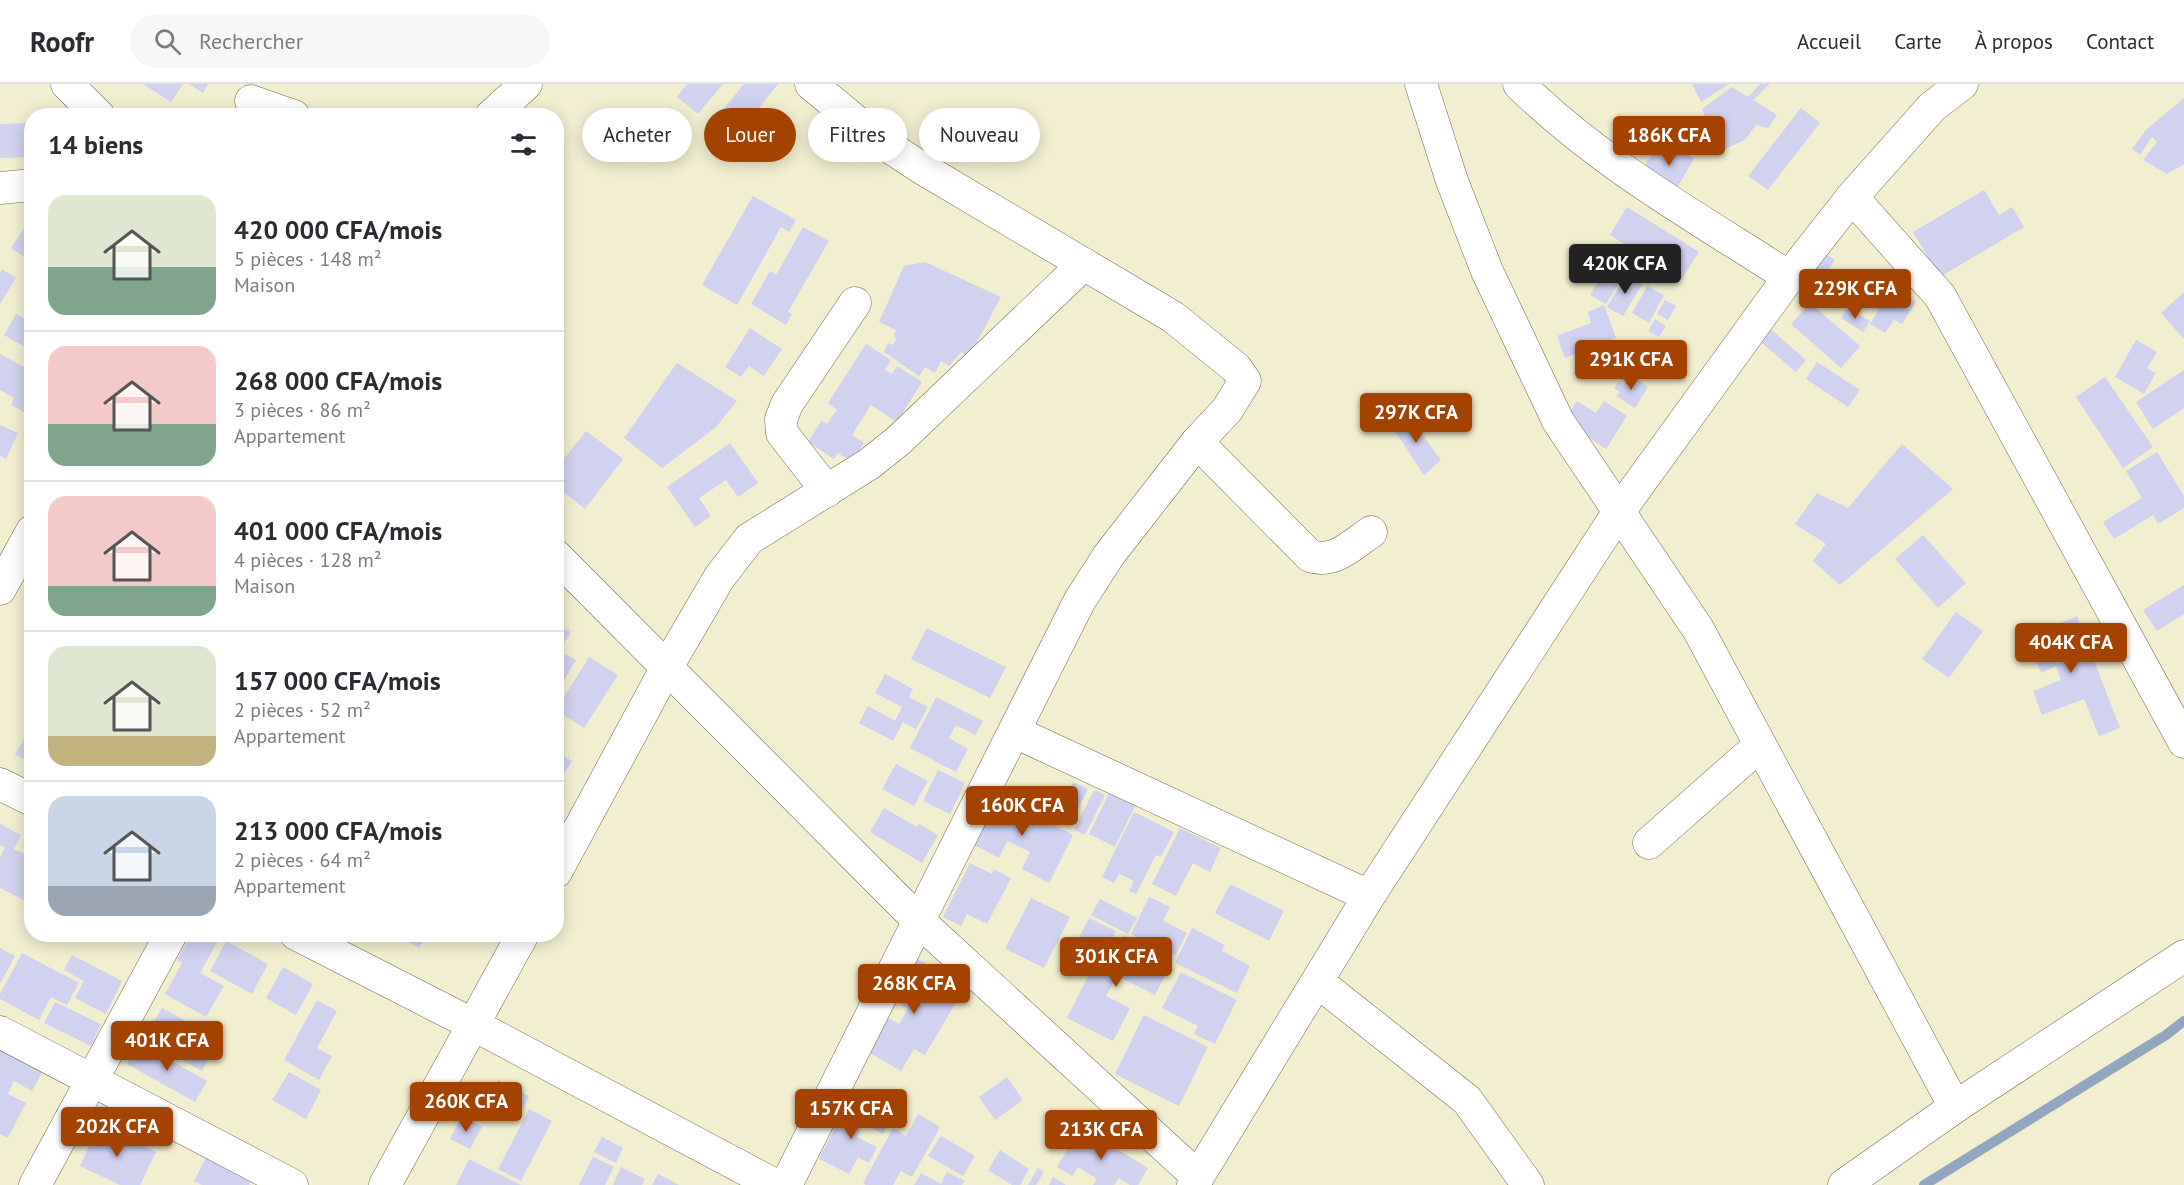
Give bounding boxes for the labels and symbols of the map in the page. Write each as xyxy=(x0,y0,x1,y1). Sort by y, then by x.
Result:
pin: 186K CFA xyxy=(1607,116,1731,167)
pin: 420K CFA xyxy=(1563,244,1687,295)
pin: 229K CFA xyxy=(1793,269,1917,320)
pin: 291K CFA xyxy=(1569,340,1693,391)
pin: 297K CFA xyxy=(1354,393,1478,444)
pin: 404K CFA xyxy=(2009,623,2133,674)
pin: 160K CFA xyxy=(960,786,1084,837)
pin: 301K CFA xyxy=(1054,937,1178,988)
pin: 268K CFA xyxy=(852,964,976,1015)
pin: 401K CFA xyxy=(105,1021,229,1072)
pin: 260K CFA xyxy=(404,1082,528,1133)
pin: 157K CFA xyxy=(789,1089,913,1140)
pin: 202K CFA xyxy=(55,1107,179,1158)
pin: 213K CFA xyxy=(1039,1110,1163,1161)

